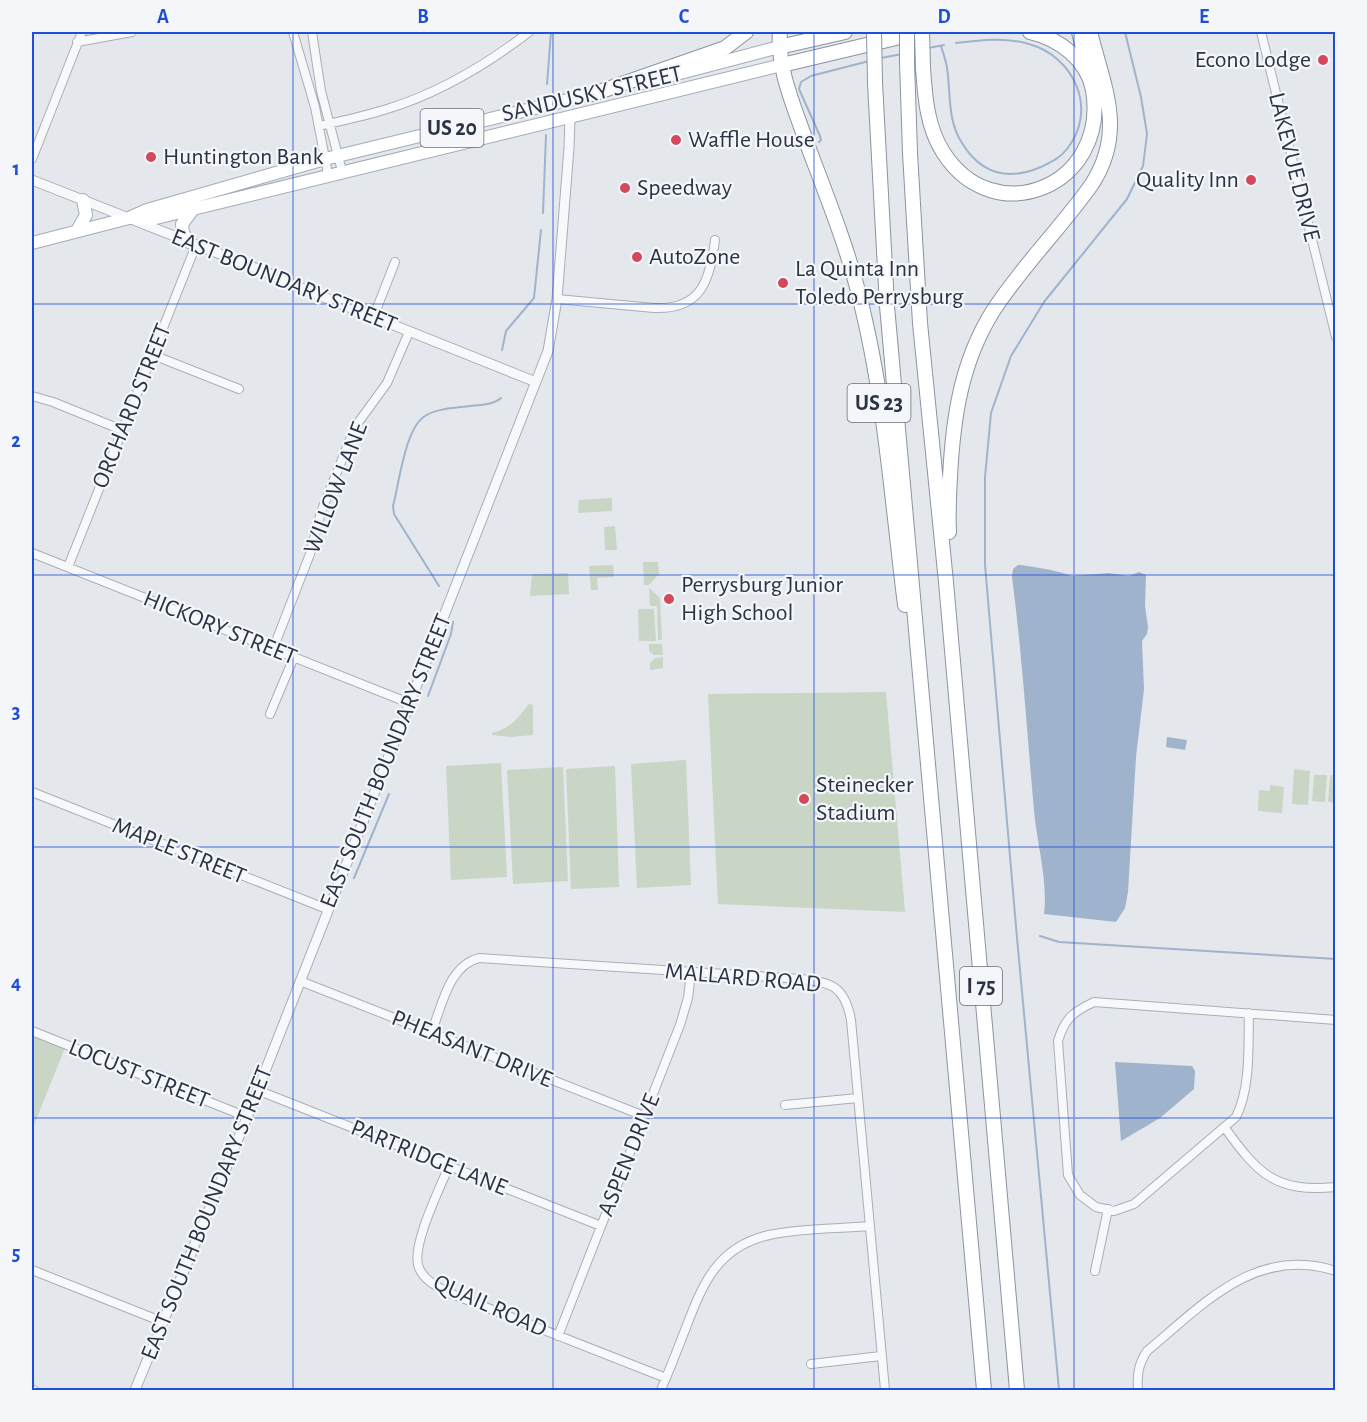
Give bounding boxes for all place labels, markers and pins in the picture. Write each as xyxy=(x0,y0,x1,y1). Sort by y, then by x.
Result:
place label: Econo Lodge xyxy=(1195,48,1311,72)
marker: Econo Lodge xyxy=(1316,53,1330,67)
place label: Waffle House xyxy=(688,128,815,152)
marker: Waffle House xyxy=(669,133,683,147)
place label: Huntington Bank xyxy=(163,145,323,169)
marker: Huntington Bank xyxy=(144,150,158,164)
place label: Quality Inn xyxy=(1136,168,1239,192)
marker: Quality Inn xyxy=(1244,173,1258,187)
place label: Speedway xyxy=(637,176,732,200)
marker: Speedway xyxy=(618,181,632,195)
place label: AutoZone xyxy=(649,245,740,269)
marker: AutoZone xyxy=(630,250,644,264)
place label: La Quinta Inn Toledo Perrysburg xyxy=(795,257,964,309)
marker: La Quinta Inn Toledo Perrysburg xyxy=(776,276,790,290)
place label: Perrysburg Junior High School xyxy=(681,573,843,625)
marker: Perrysburg Junior High School xyxy=(662,592,676,606)
place label: Steinecker Stadium xyxy=(816,773,914,825)
marker: Steinecker Stadium xyxy=(797,792,811,806)

